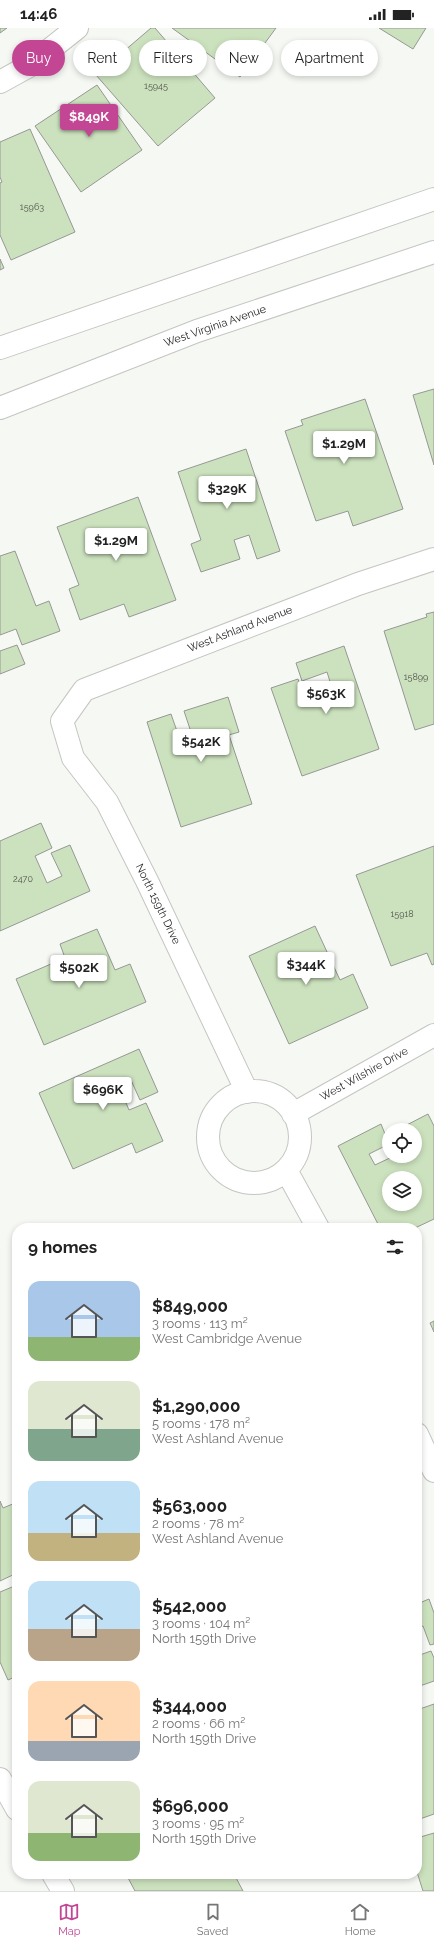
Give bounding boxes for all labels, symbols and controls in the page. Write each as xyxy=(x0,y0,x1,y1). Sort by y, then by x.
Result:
text: 14:46 xyxy=(20,5,57,23)
chip: Buy xyxy=(12,40,65,76)
chip: Rent xyxy=(73,40,131,76)
chip: Filters xyxy=(139,40,207,76)
chip: New xyxy=(215,40,273,76)
chip: Apartment xyxy=(281,40,378,76)
house number: 15945 xyxy=(144,81,168,91)
pin: $849K xyxy=(61,104,117,138)
text: $849K xyxy=(69,109,109,124)
house number: 15963 xyxy=(20,202,44,212)
street label: West Virginia Avenue xyxy=(162,302,268,350)
pin: $1.29M xyxy=(311,431,377,465)
text: $1.29M xyxy=(322,436,366,451)
pin: $329K xyxy=(199,476,255,510)
text: $329K xyxy=(207,481,247,496)
pin: $1.29M xyxy=(83,528,149,562)
text: $1.29M xyxy=(94,533,138,548)
street label: West Ashland Avenue xyxy=(186,603,295,655)
house number: 15899 xyxy=(404,672,428,682)
pin: $563K xyxy=(298,681,354,715)
text: $563K xyxy=(306,686,346,701)
pin: $542K xyxy=(173,729,229,763)
text: $542K xyxy=(182,734,220,749)
street label: North 159th Drive xyxy=(133,862,183,947)
house number: 2470 xyxy=(13,874,33,884)
house number: 15918 xyxy=(390,909,414,919)
pin: $344K xyxy=(278,952,334,986)
pin: $502K xyxy=(51,955,107,989)
text: $344K xyxy=(287,957,325,972)
text: $502K xyxy=(59,960,99,975)
street label: West Wilshire Drive xyxy=(318,1044,411,1104)
pin: $696K xyxy=(75,1077,131,1111)
text: $696K xyxy=(83,1082,123,1097)
map controls xyxy=(382,1123,422,1211)
button: locate xyxy=(382,1123,422,1163)
button: layers xyxy=(382,1171,422,1211)
icon: filters xyxy=(384,1236,406,1258)
text: 9 homes xyxy=(28,1237,97,1257)
text: $849,000 xyxy=(152,1296,228,1316)
icon: home xyxy=(60,1297,108,1345)
text: 3 rooms · 113 m² xyxy=(152,1316,248,1331)
text: West Cambridge Avenue xyxy=(152,1331,302,1346)
text: $1,290,000 xyxy=(152,1396,240,1416)
icon: home xyxy=(60,1397,108,1445)
text: 5 rooms · 178 m² xyxy=(152,1416,250,1431)
text: West Ashland Avenue xyxy=(152,1431,283,1446)
text: $563,000 xyxy=(152,1496,227,1516)
icon: home xyxy=(60,1497,108,1545)
text: 2 rooms · 78 m² xyxy=(152,1516,244,1531)
text: West Ashland Avenue xyxy=(152,1531,283,1546)
text: $542,000 xyxy=(152,1596,227,1616)
icon: home xyxy=(60,1597,108,1645)
text: 3 rooms · 104 m² xyxy=(152,1616,250,1631)
text: North 159th Drive xyxy=(152,1631,256,1646)
text: $344,000 xyxy=(152,1696,227,1716)
icon: home xyxy=(60,1697,108,1745)
text: 2 rooms · 66 m² xyxy=(152,1716,245,1731)
text: North 159th Drive xyxy=(152,1731,256,1746)
text: $696,000 xyxy=(152,1796,229,1816)
icon: home xyxy=(60,1797,108,1845)
text: 3 rooms · 95 m² xyxy=(152,1816,244,1831)
text: North 159th Drive xyxy=(152,1831,256,1846)
tab: Map xyxy=(58,1901,81,1938)
tab: Saved xyxy=(197,1901,228,1938)
tab: Home xyxy=(345,1901,376,1938)

